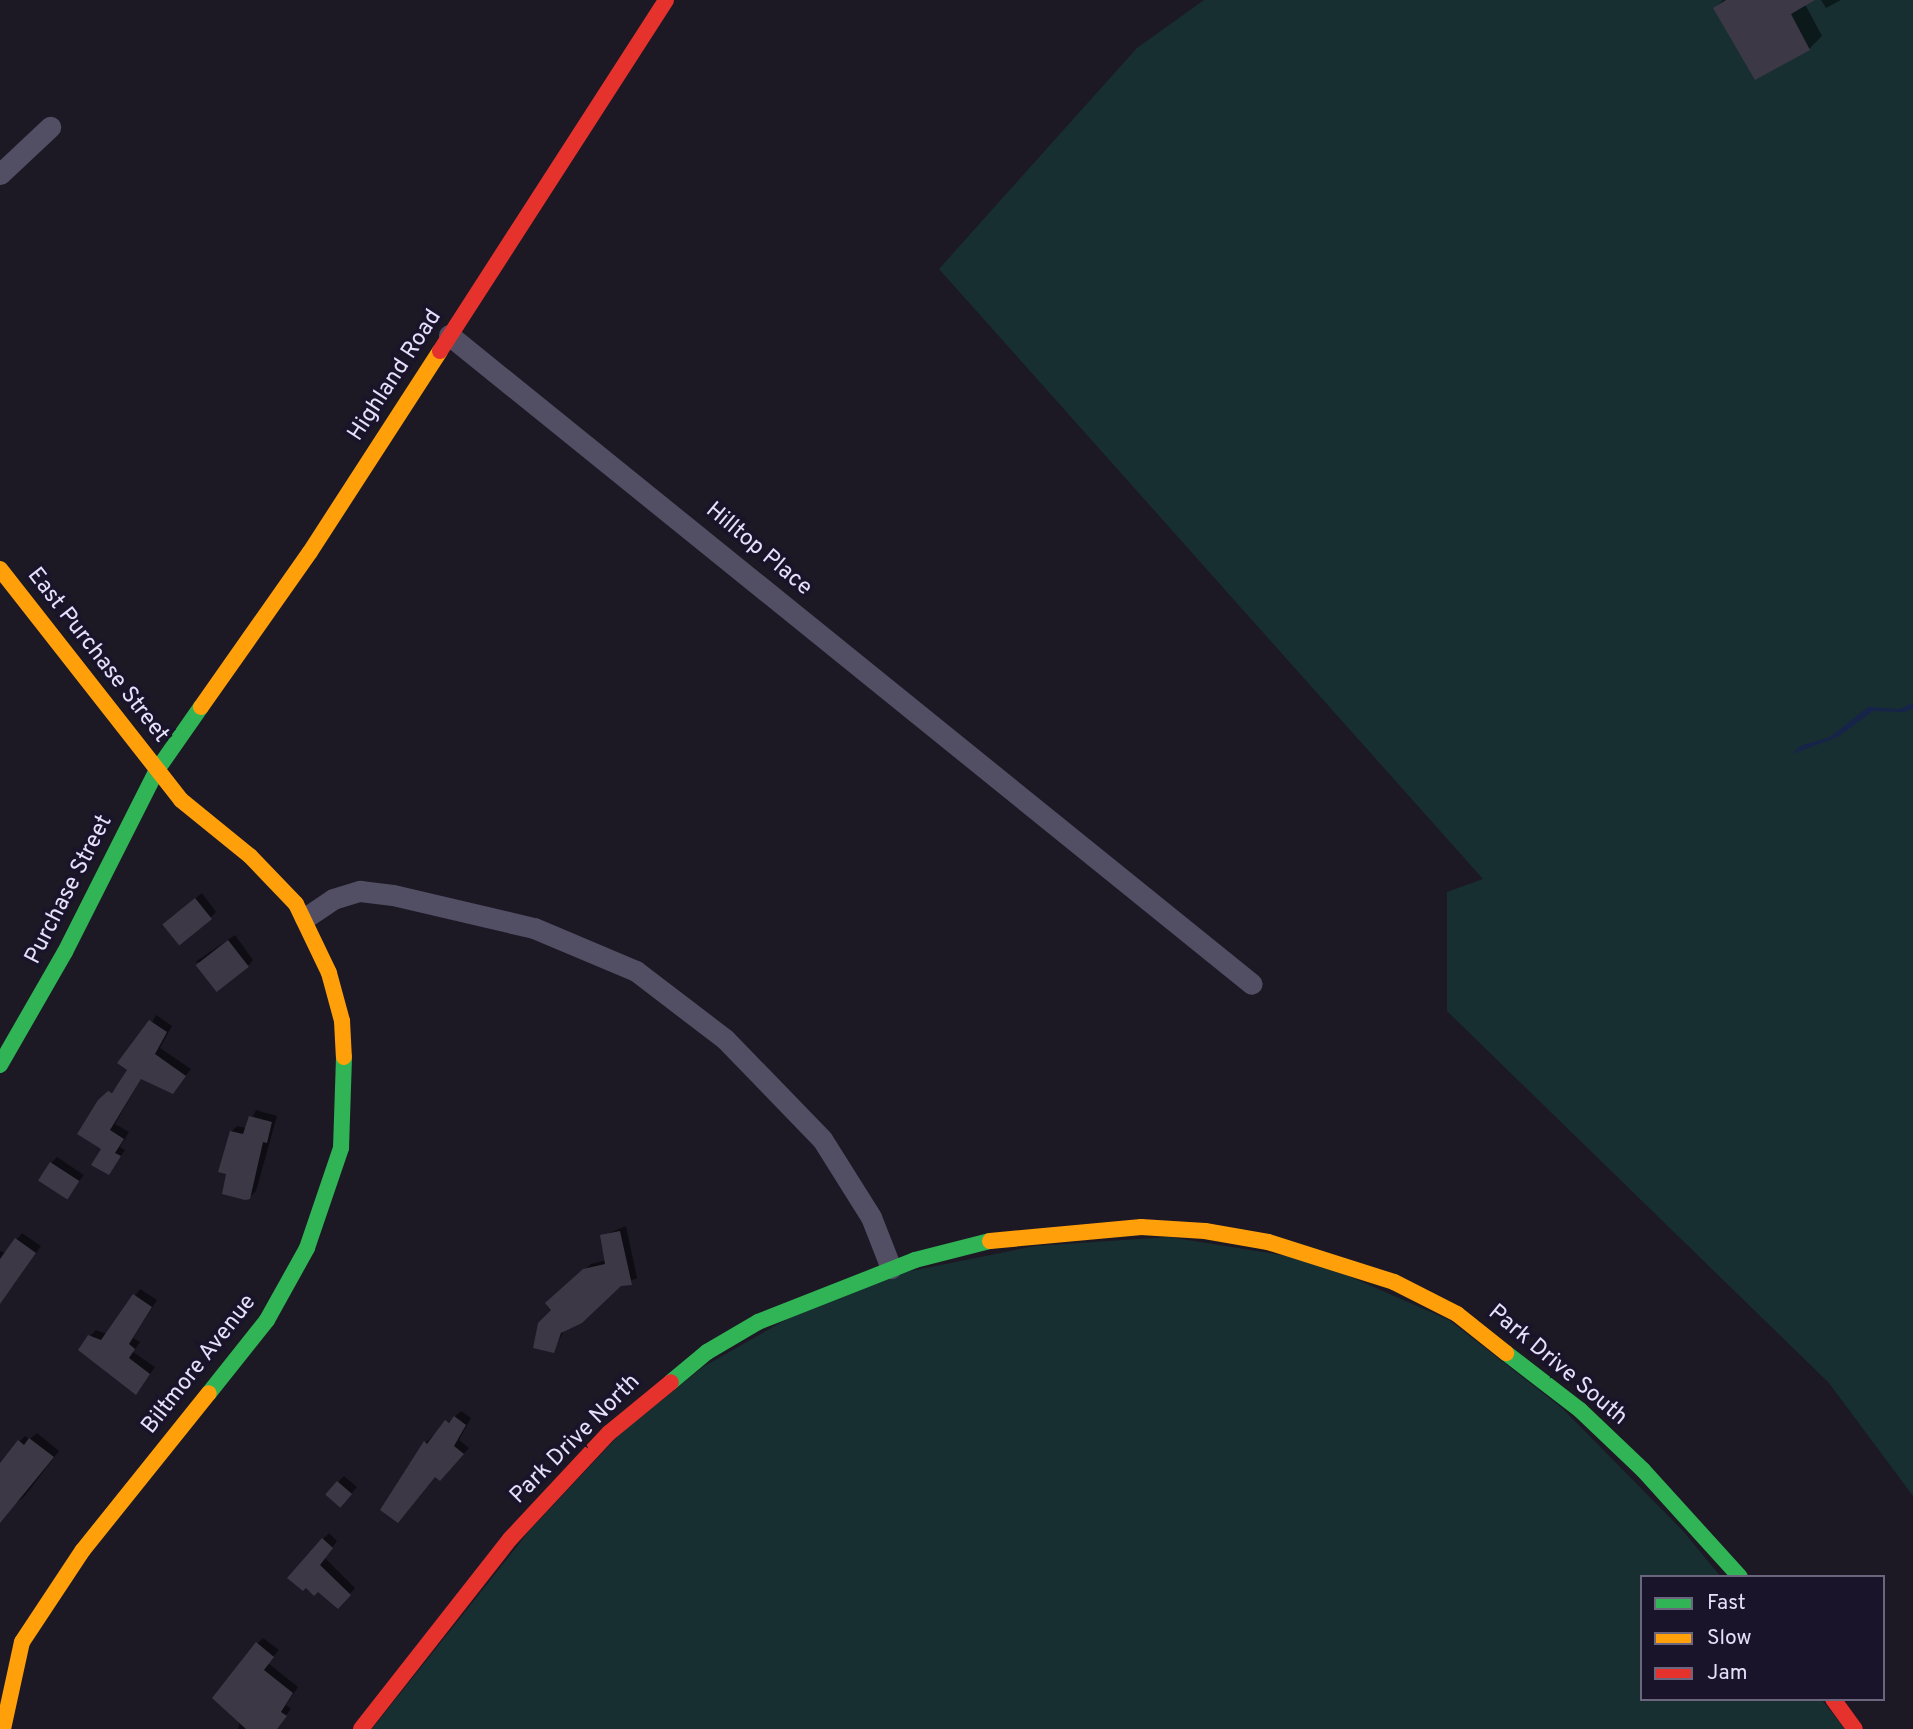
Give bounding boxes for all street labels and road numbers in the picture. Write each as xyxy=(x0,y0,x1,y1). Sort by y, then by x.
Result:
street label: Highland Road xyxy=(343,305,449,447)
street label: Hilltop Place xyxy=(699,497,817,603)
street label: East Purchase Street xyxy=(20,563,174,749)
street label: Purchase Street xyxy=(20,811,120,969)
street label: Biltmore Avenue xyxy=(137,1289,263,1441)
street label: Park Drive South xyxy=(1482,1300,1632,1432)
street label: Park Drive North xyxy=(505,1369,647,1511)

